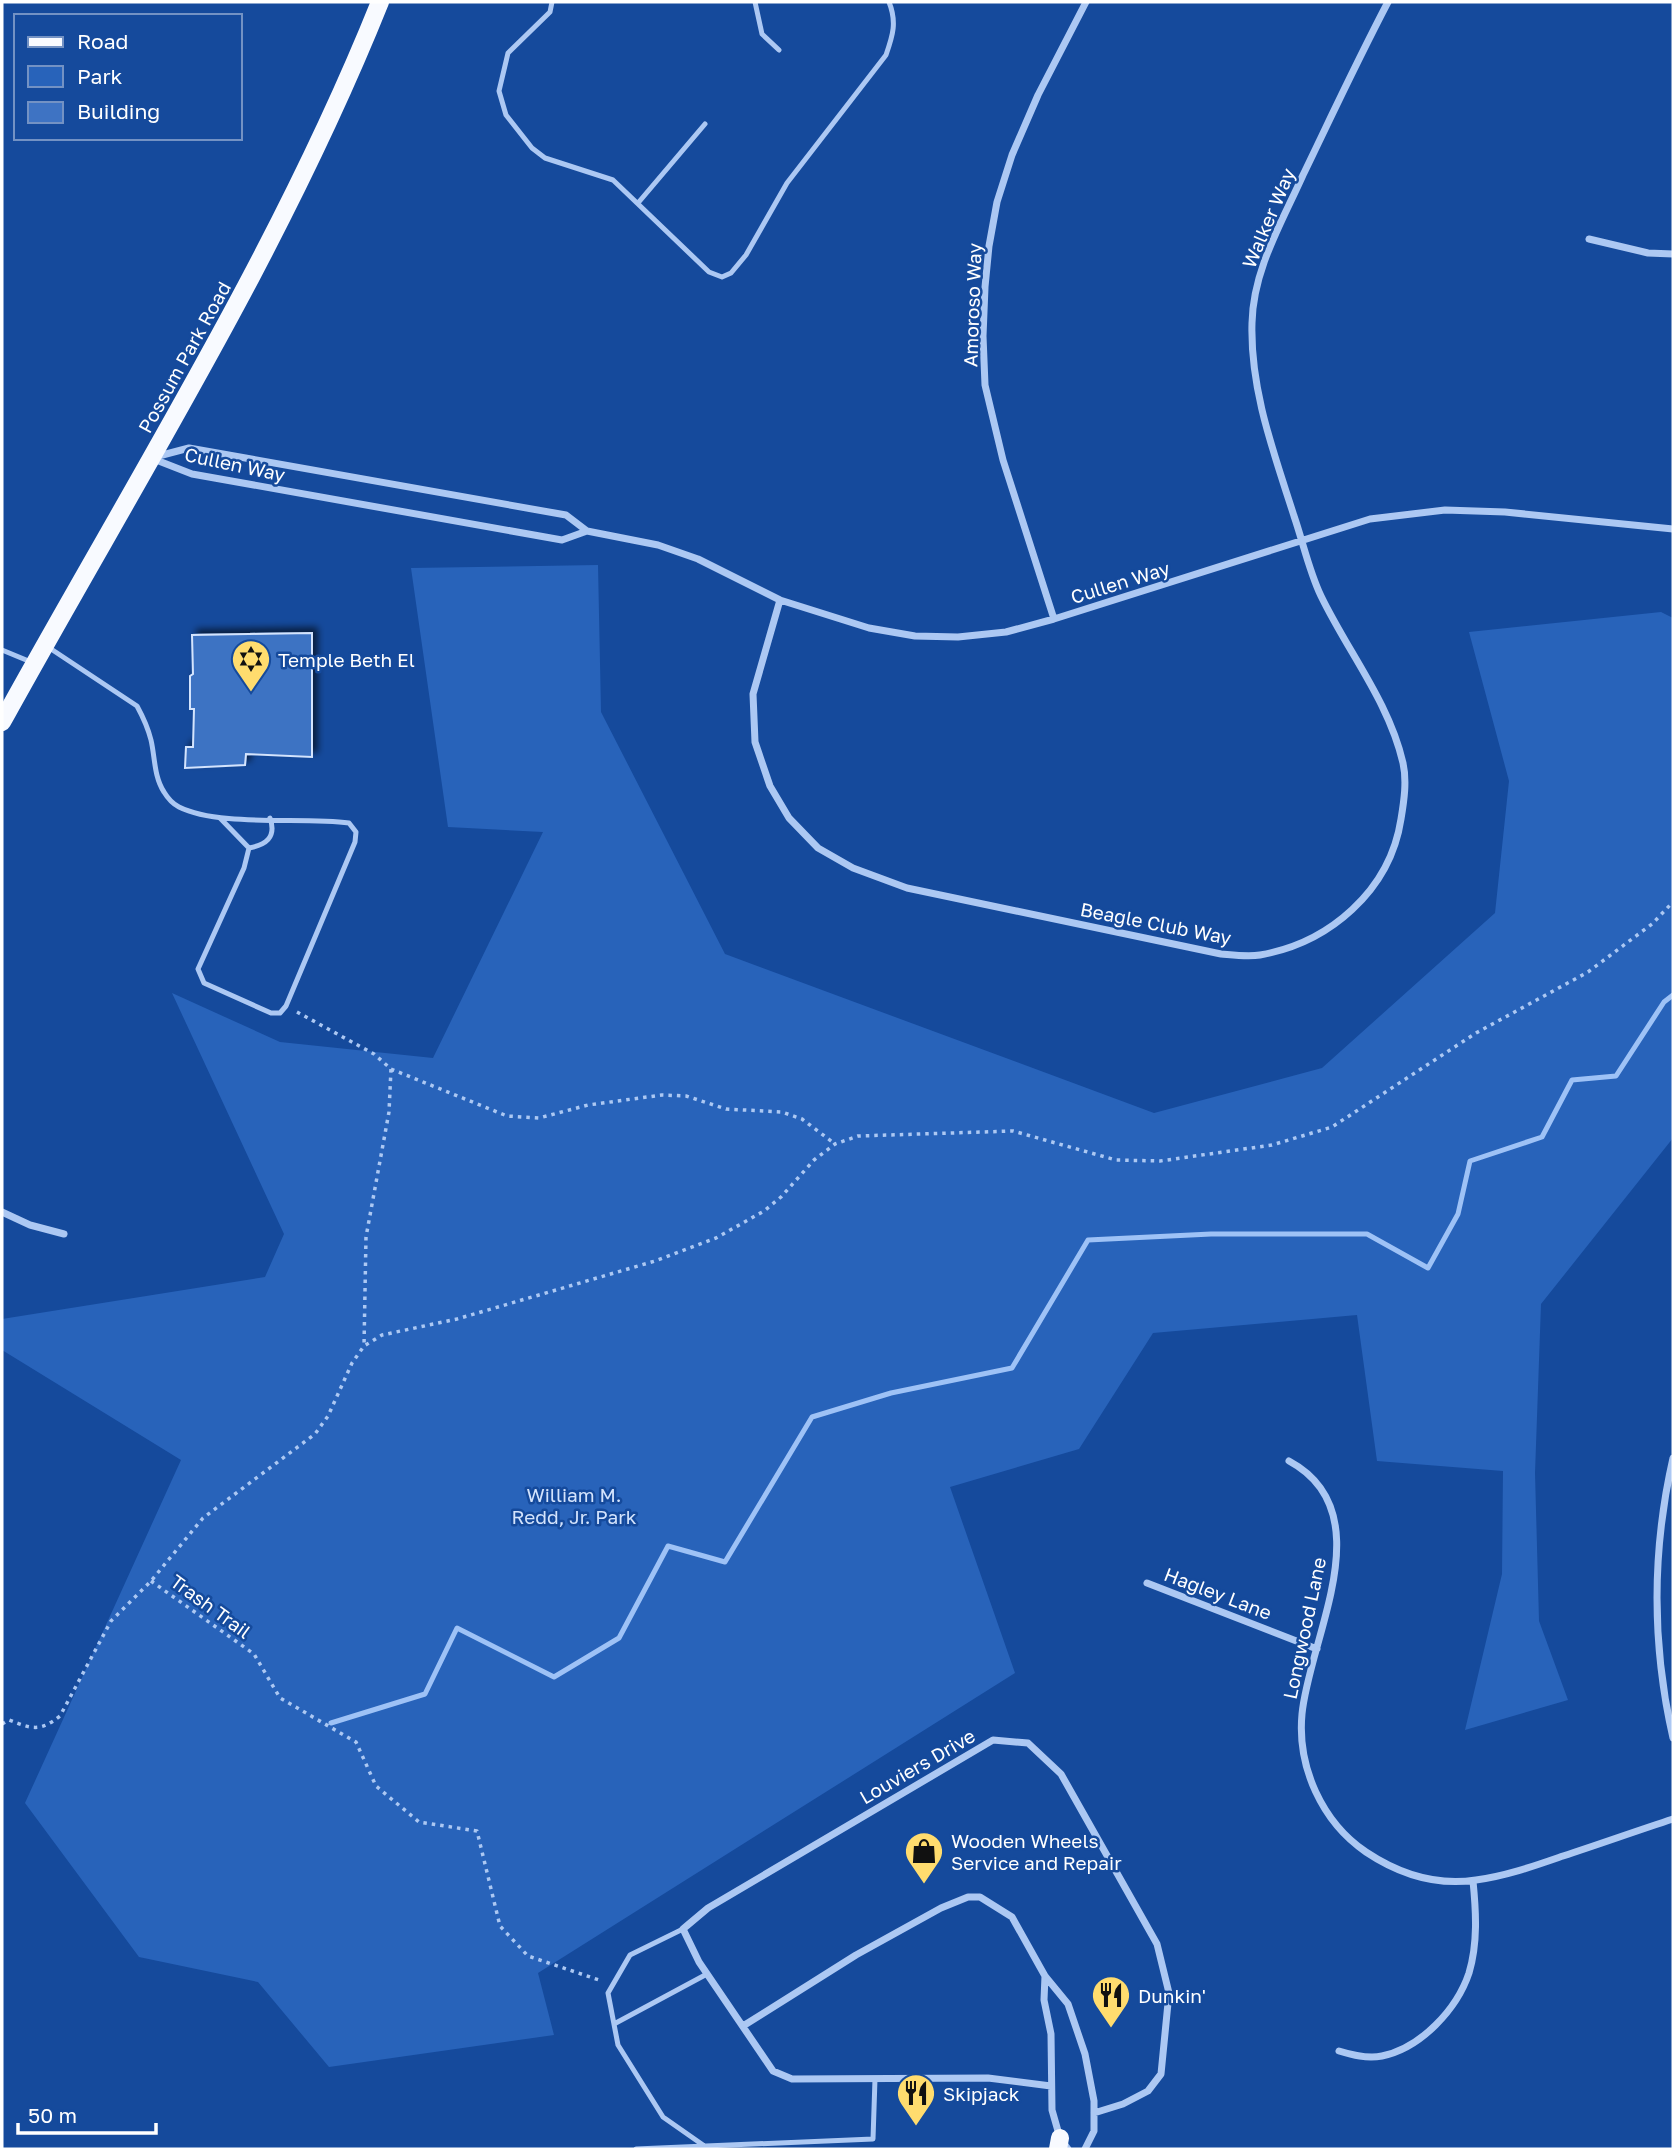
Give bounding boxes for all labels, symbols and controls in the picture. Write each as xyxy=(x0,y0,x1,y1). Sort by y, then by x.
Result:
legend xyxy=(14,14,242,140)
text: Road xyxy=(77,28,128,54)
text: Park xyxy=(77,63,123,89)
text: Building xyxy=(77,98,160,124)
street label: Walker Way xyxy=(1237,164,1299,271)
street label: Amoroso Way xyxy=(958,242,986,367)
street label: Possum Park Road xyxy=(133,277,235,437)
street label: Cullen Way xyxy=(183,442,288,486)
street label: Cullen Way xyxy=(1068,556,1173,608)
synagogue icon: Temple Beth El xyxy=(230,638,272,693)
place label: Temple Beth El xyxy=(278,648,415,671)
street label: Beagle Club Way xyxy=(1079,897,1234,949)
park label: William M. Redd, Jr. Park xyxy=(512,1483,637,1528)
street label: Longwood Lane xyxy=(1278,1555,1330,1701)
street label: Hagley Lane xyxy=(1161,1562,1275,1624)
street label: Trash Trail xyxy=(166,1569,256,1643)
street label: Louviers Drive xyxy=(855,1724,979,1808)
place label: Wooden Wheels Service and Repair xyxy=(951,1829,1122,1874)
shop icon: Wooden Wheels Service and Repair xyxy=(903,1830,945,1885)
restaurant icon: Dunkin' xyxy=(1090,1974,1132,2029)
place label: Dunkin' xyxy=(1138,1984,1206,2007)
restaurant icon: Skipjack xyxy=(895,2072,937,2127)
place label: Skipjack xyxy=(943,2082,1020,2105)
scale bar xyxy=(18,2092,156,2136)
text: 50 m xyxy=(28,2102,77,2128)

